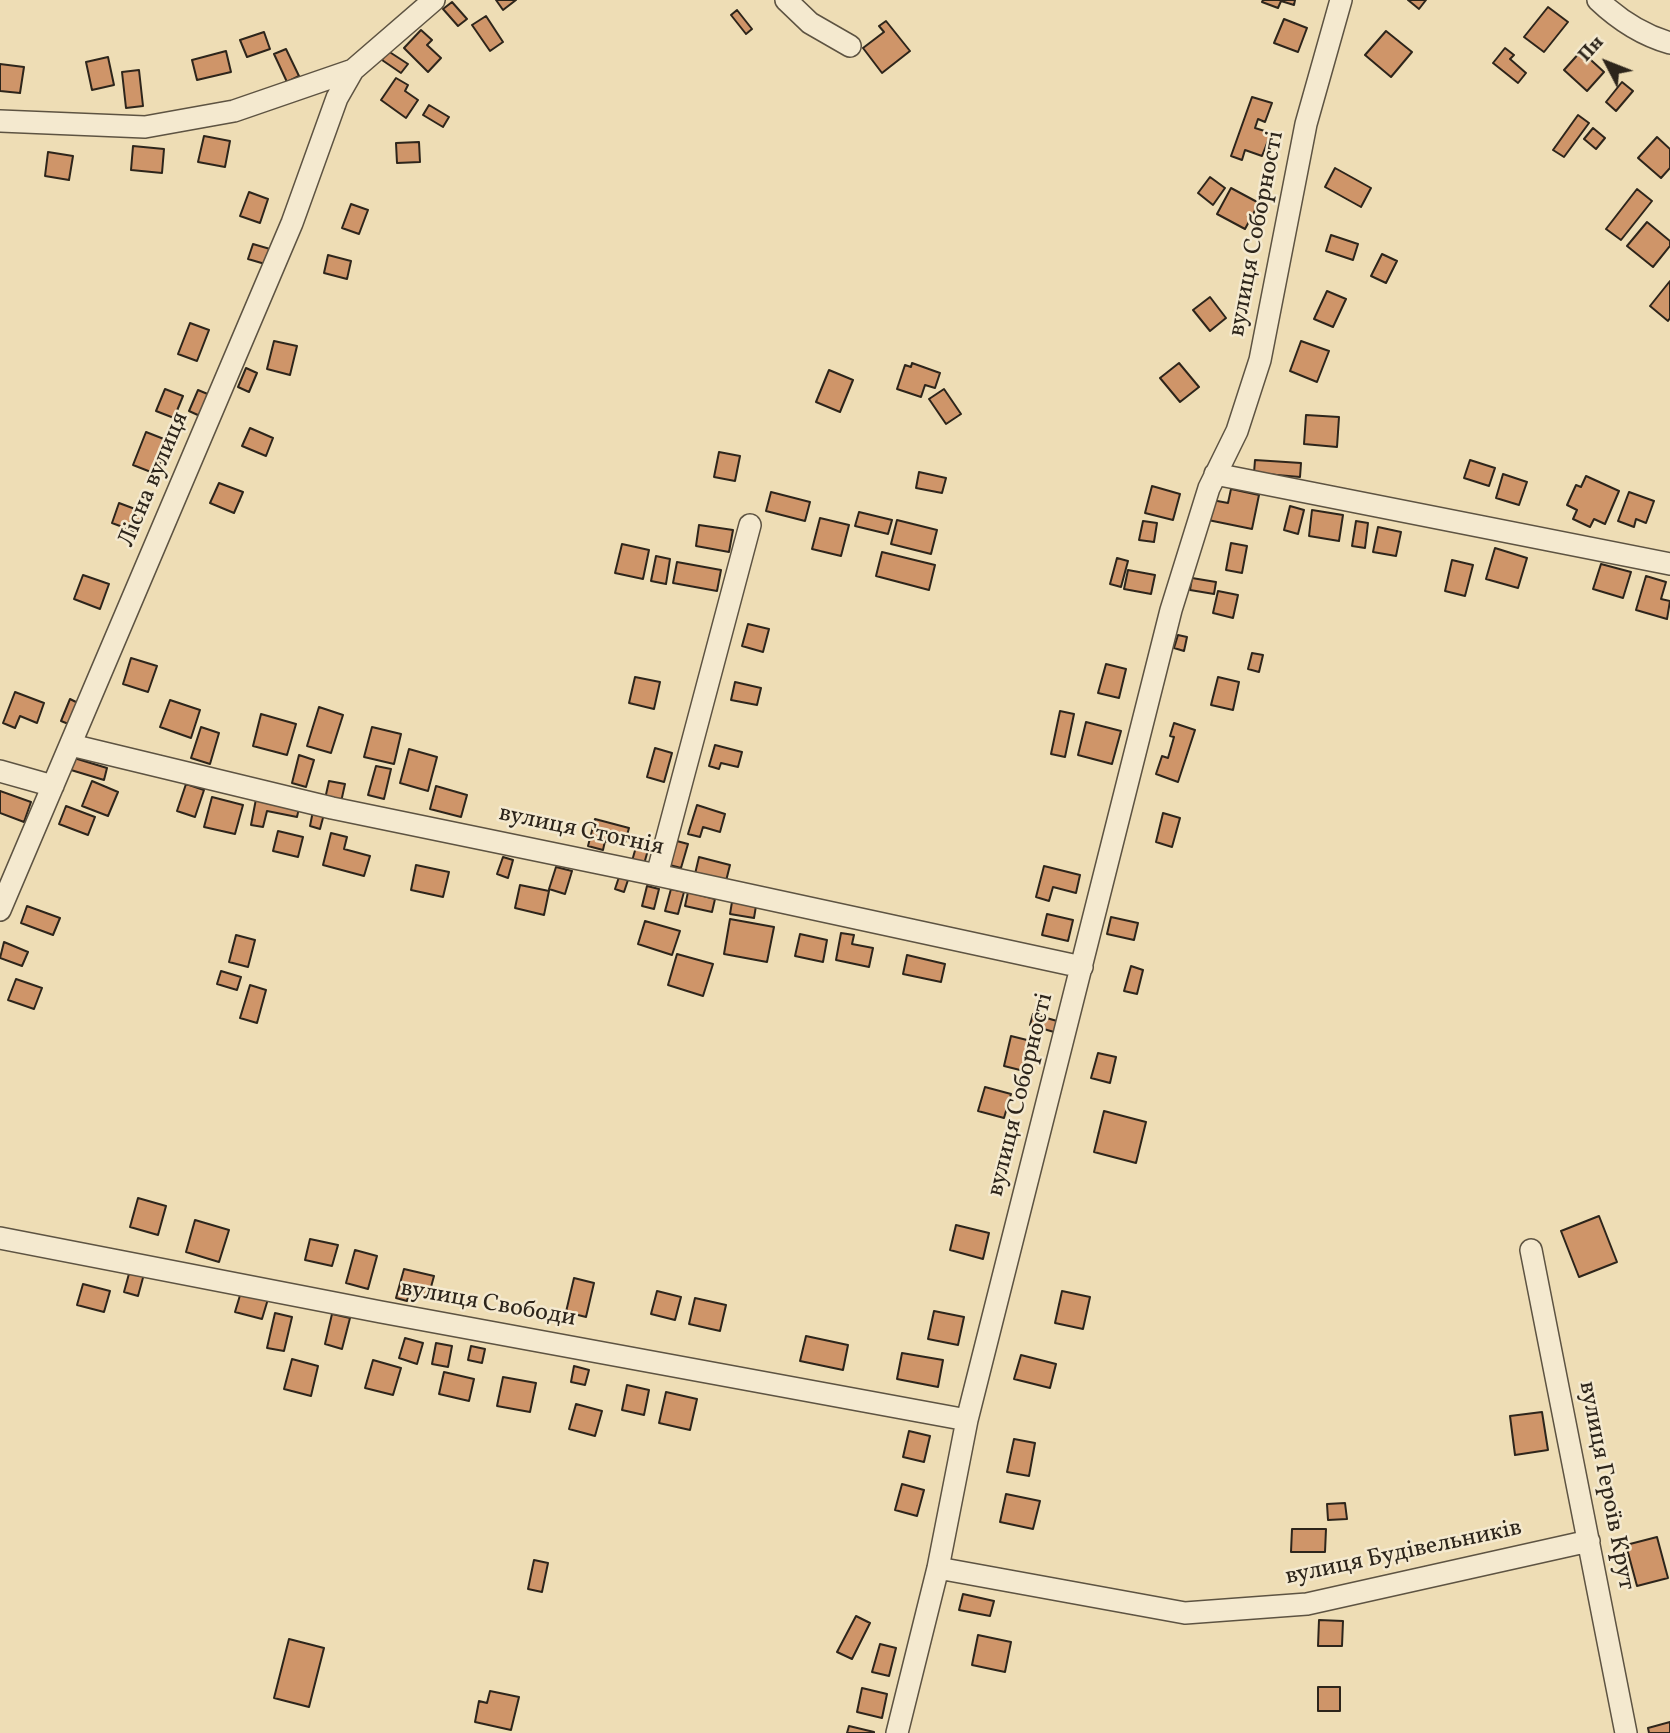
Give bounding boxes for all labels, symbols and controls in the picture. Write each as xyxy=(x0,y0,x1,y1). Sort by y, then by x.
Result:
north arrow xyxy=(1572,28,1642,98)
text: Пн xyxy=(1573,30,1610,68)
street label: вулиця Соборності xyxy=(1224,129,1292,339)
street label: Лісна вулиця xyxy=(114,408,196,552)
street label: вулиця Стогнія xyxy=(496,800,666,864)
street label: вулиця Соборності xyxy=(983,990,1061,1200)
street label: вулиця Свободи xyxy=(398,1275,578,1335)
street label: вулиця Героїв Крут xyxy=(1571,1379,1639,1593)
street label: вулиця Будівельників xyxy=(1283,1515,1525,1593)

